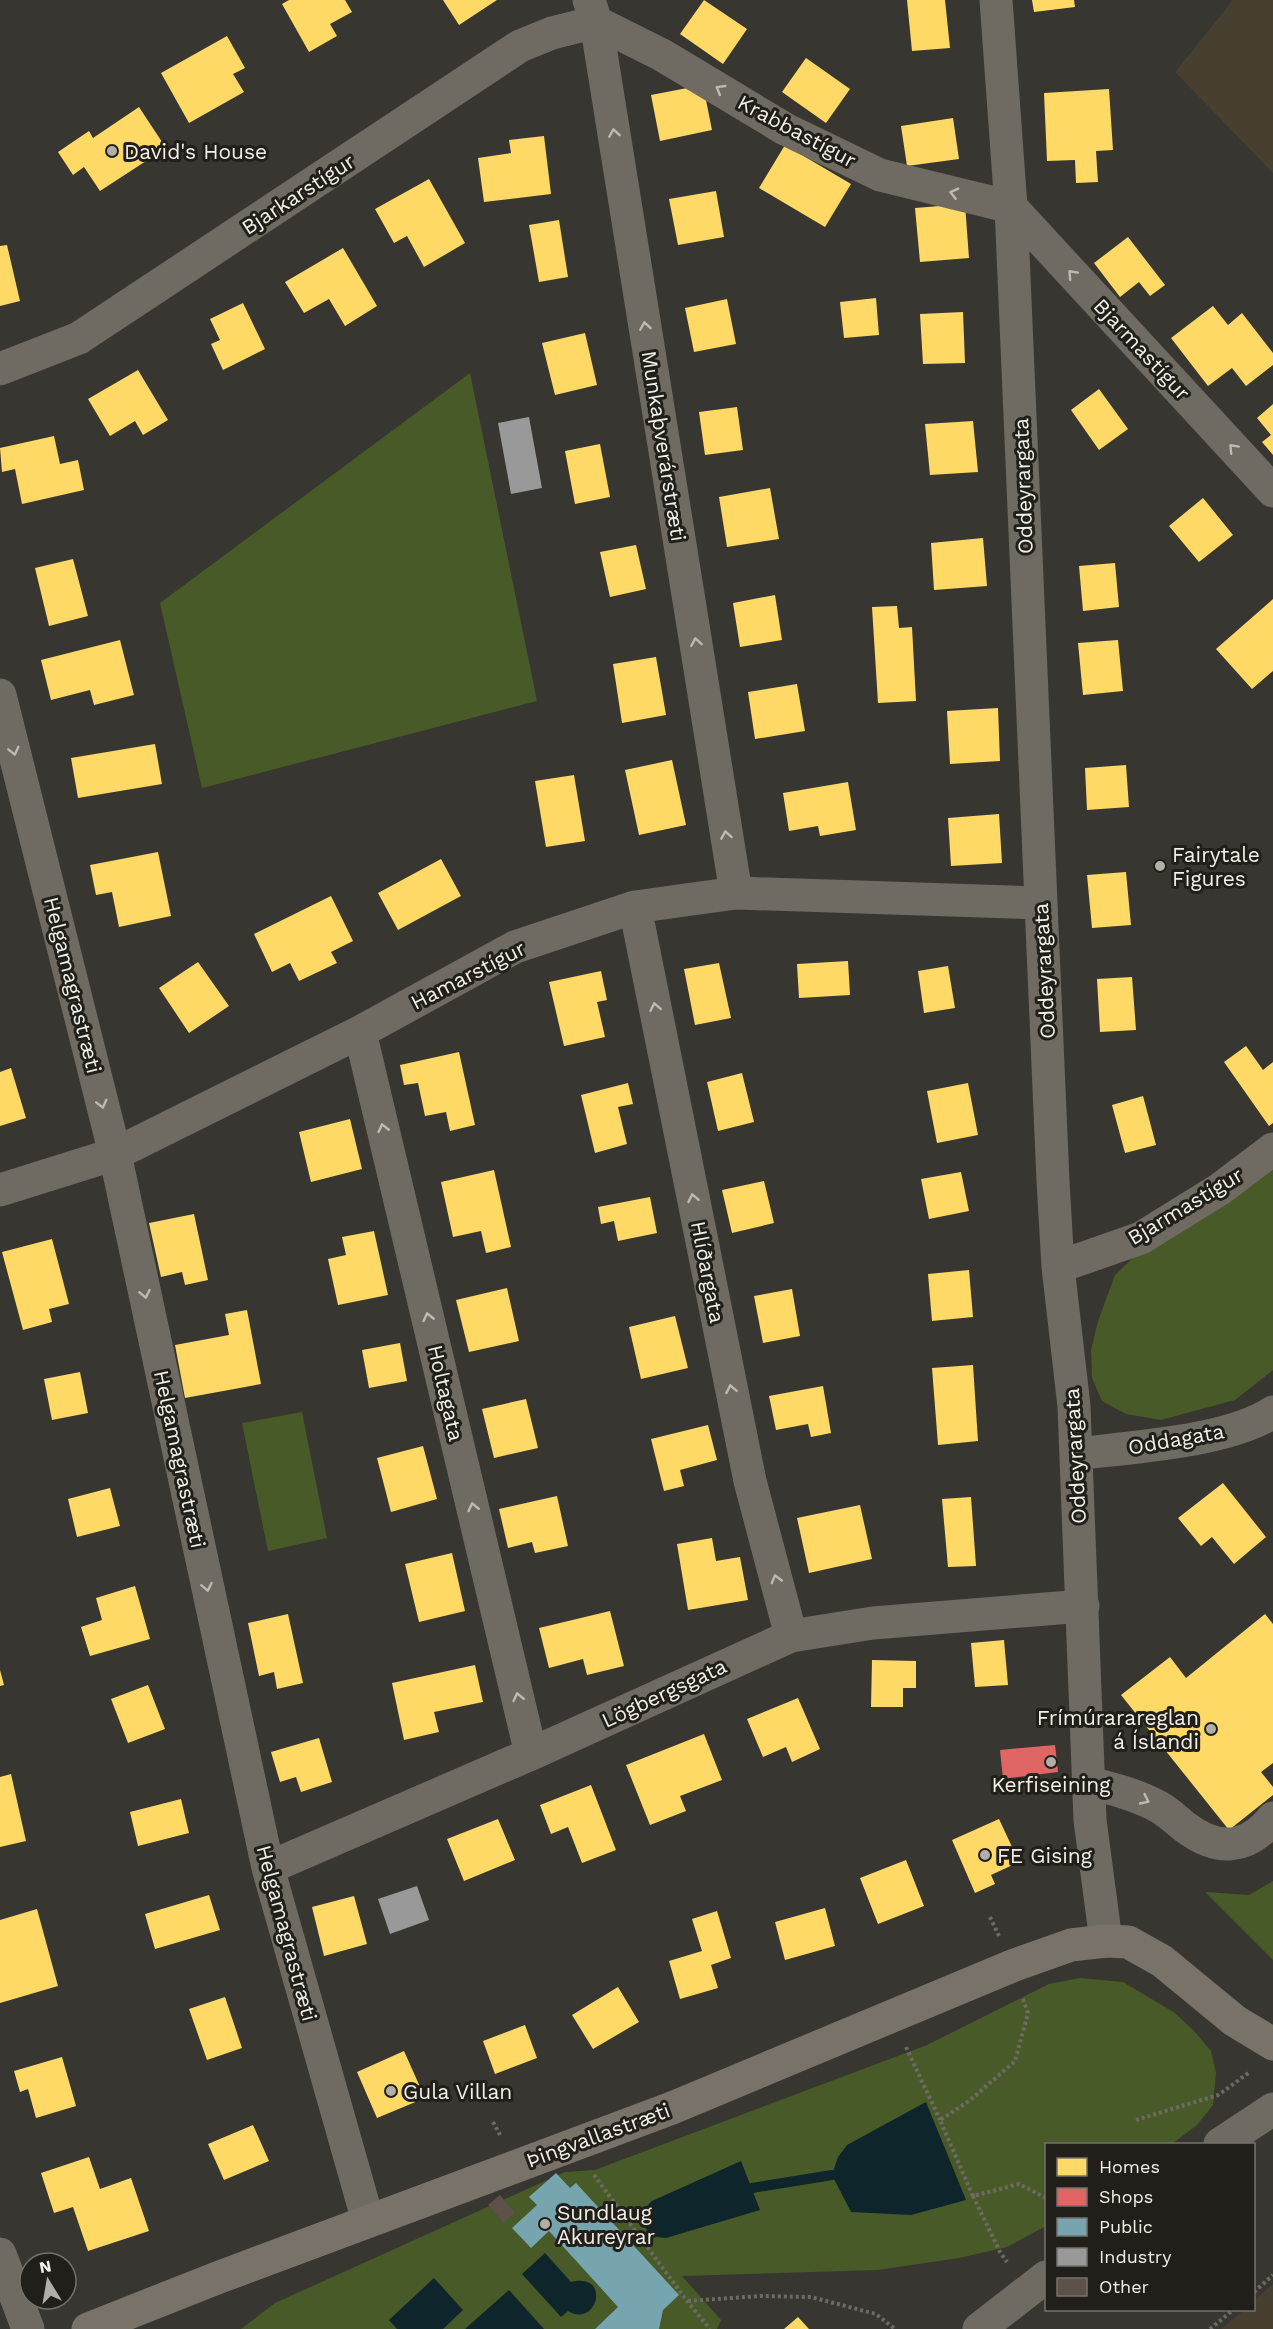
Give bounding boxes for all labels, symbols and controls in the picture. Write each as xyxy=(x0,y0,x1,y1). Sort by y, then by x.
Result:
one-way arrow xyxy=(716,85,726,97)
street label: Krabbastígur xyxy=(734,89,861,173)
one-way arrow xyxy=(608,128,621,138)
place label: David's House xyxy=(124,139,267,164)
marker: David's House xyxy=(105,144,119,158)
street label: Bjarkarstígur xyxy=(237,148,360,240)
one-way arrow xyxy=(949,188,959,201)
one-way arrow xyxy=(1068,270,1079,281)
street label: Bjarmastígur xyxy=(1089,293,1196,405)
one-way arrow xyxy=(639,321,652,331)
street label: Munkaþverárstræti xyxy=(637,349,691,543)
street label: Oddeyrargata xyxy=(1008,417,1038,554)
one-way arrow xyxy=(1229,444,1240,455)
one-way arrow xyxy=(690,638,702,647)
one-way arrow xyxy=(7,746,20,756)
one-way arrow xyxy=(721,830,733,840)
place label: Fairytale Figures xyxy=(1172,842,1260,891)
marker: Fairytale Figures xyxy=(1153,859,1167,873)
street label: Helgamagrastræti xyxy=(39,894,107,1076)
street label: Oddeyrargata xyxy=(1028,902,1060,1040)
street label: Hamarstígur xyxy=(406,935,530,1015)
one-way arrow xyxy=(649,1002,662,1012)
one-way arrow xyxy=(95,1098,108,1108)
one-way arrow xyxy=(377,1123,390,1133)
street label: Bjarmastígur xyxy=(1123,1162,1247,1250)
one-way arrow xyxy=(687,1193,700,1203)
street label: Hlíðargata xyxy=(686,1219,730,1325)
one-way arrow xyxy=(138,1289,151,1299)
one-way arrow xyxy=(422,1313,435,1323)
street label: Holtagata xyxy=(423,1343,469,1444)
street label: Helgamagrastræti xyxy=(149,1368,211,1550)
one-way arrow xyxy=(725,1384,738,1394)
street label: Oddeyrargata xyxy=(1059,1387,1091,1525)
street label: Oddagata xyxy=(1126,1418,1226,1460)
one-way arrow xyxy=(467,1502,480,1512)
one-way arrow xyxy=(770,1574,783,1584)
one-way arrow xyxy=(200,1582,213,1592)
street label: Lögbergsgata xyxy=(598,1653,731,1733)
one-way arrow xyxy=(512,1692,525,1702)
place label: Frímúrarareglan á Íslandi xyxy=(1037,1705,1199,1754)
marker: Frímúrarareglan á Íslandi xyxy=(1204,1722,1218,1736)
marker: Kerfiseining xyxy=(1044,1755,1058,1769)
place label: Kerfiseining xyxy=(992,1772,1111,1797)
one-way arrow xyxy=(1139,1793,1150,1805)
street label: Helgamagrastræti xyxy=(251,1842,323,2024)
place label: FE Gising xyxy=(997,1843,1093,1868)
marker: FE Gising xyxy=(978,1848,992,1862)
place label: Gula Villan xyxy=(403,2079,512,2104)
marker: Gula Villan xyxy=(384,2084,398,2098)
street label: Þingvallastræti xyxy=(523,2097,673,2173)
legend xyxy=(1045,2143,1255,2311)
text: Homes xyxy=(1099,2156,1160,2177)
text: Shops xyxy=(1099,2186,1153,2207)
place label: Sundlaug Akureyrar xyxy=(557,2200,656,2249)
text: Public xyxy=(1099,2216,1153,2237)
marker: Sundlaug Akureyrar xyxy=(538,2217,552,2231)
text: Industry xyxy=(1099,2246,1172,2267)
north arrow xyxy=(18,2251,78,2311)
text: N xyxy=(38,2256,53,2277)
text: Other xyxy=(1099,2276,1149,2297)

